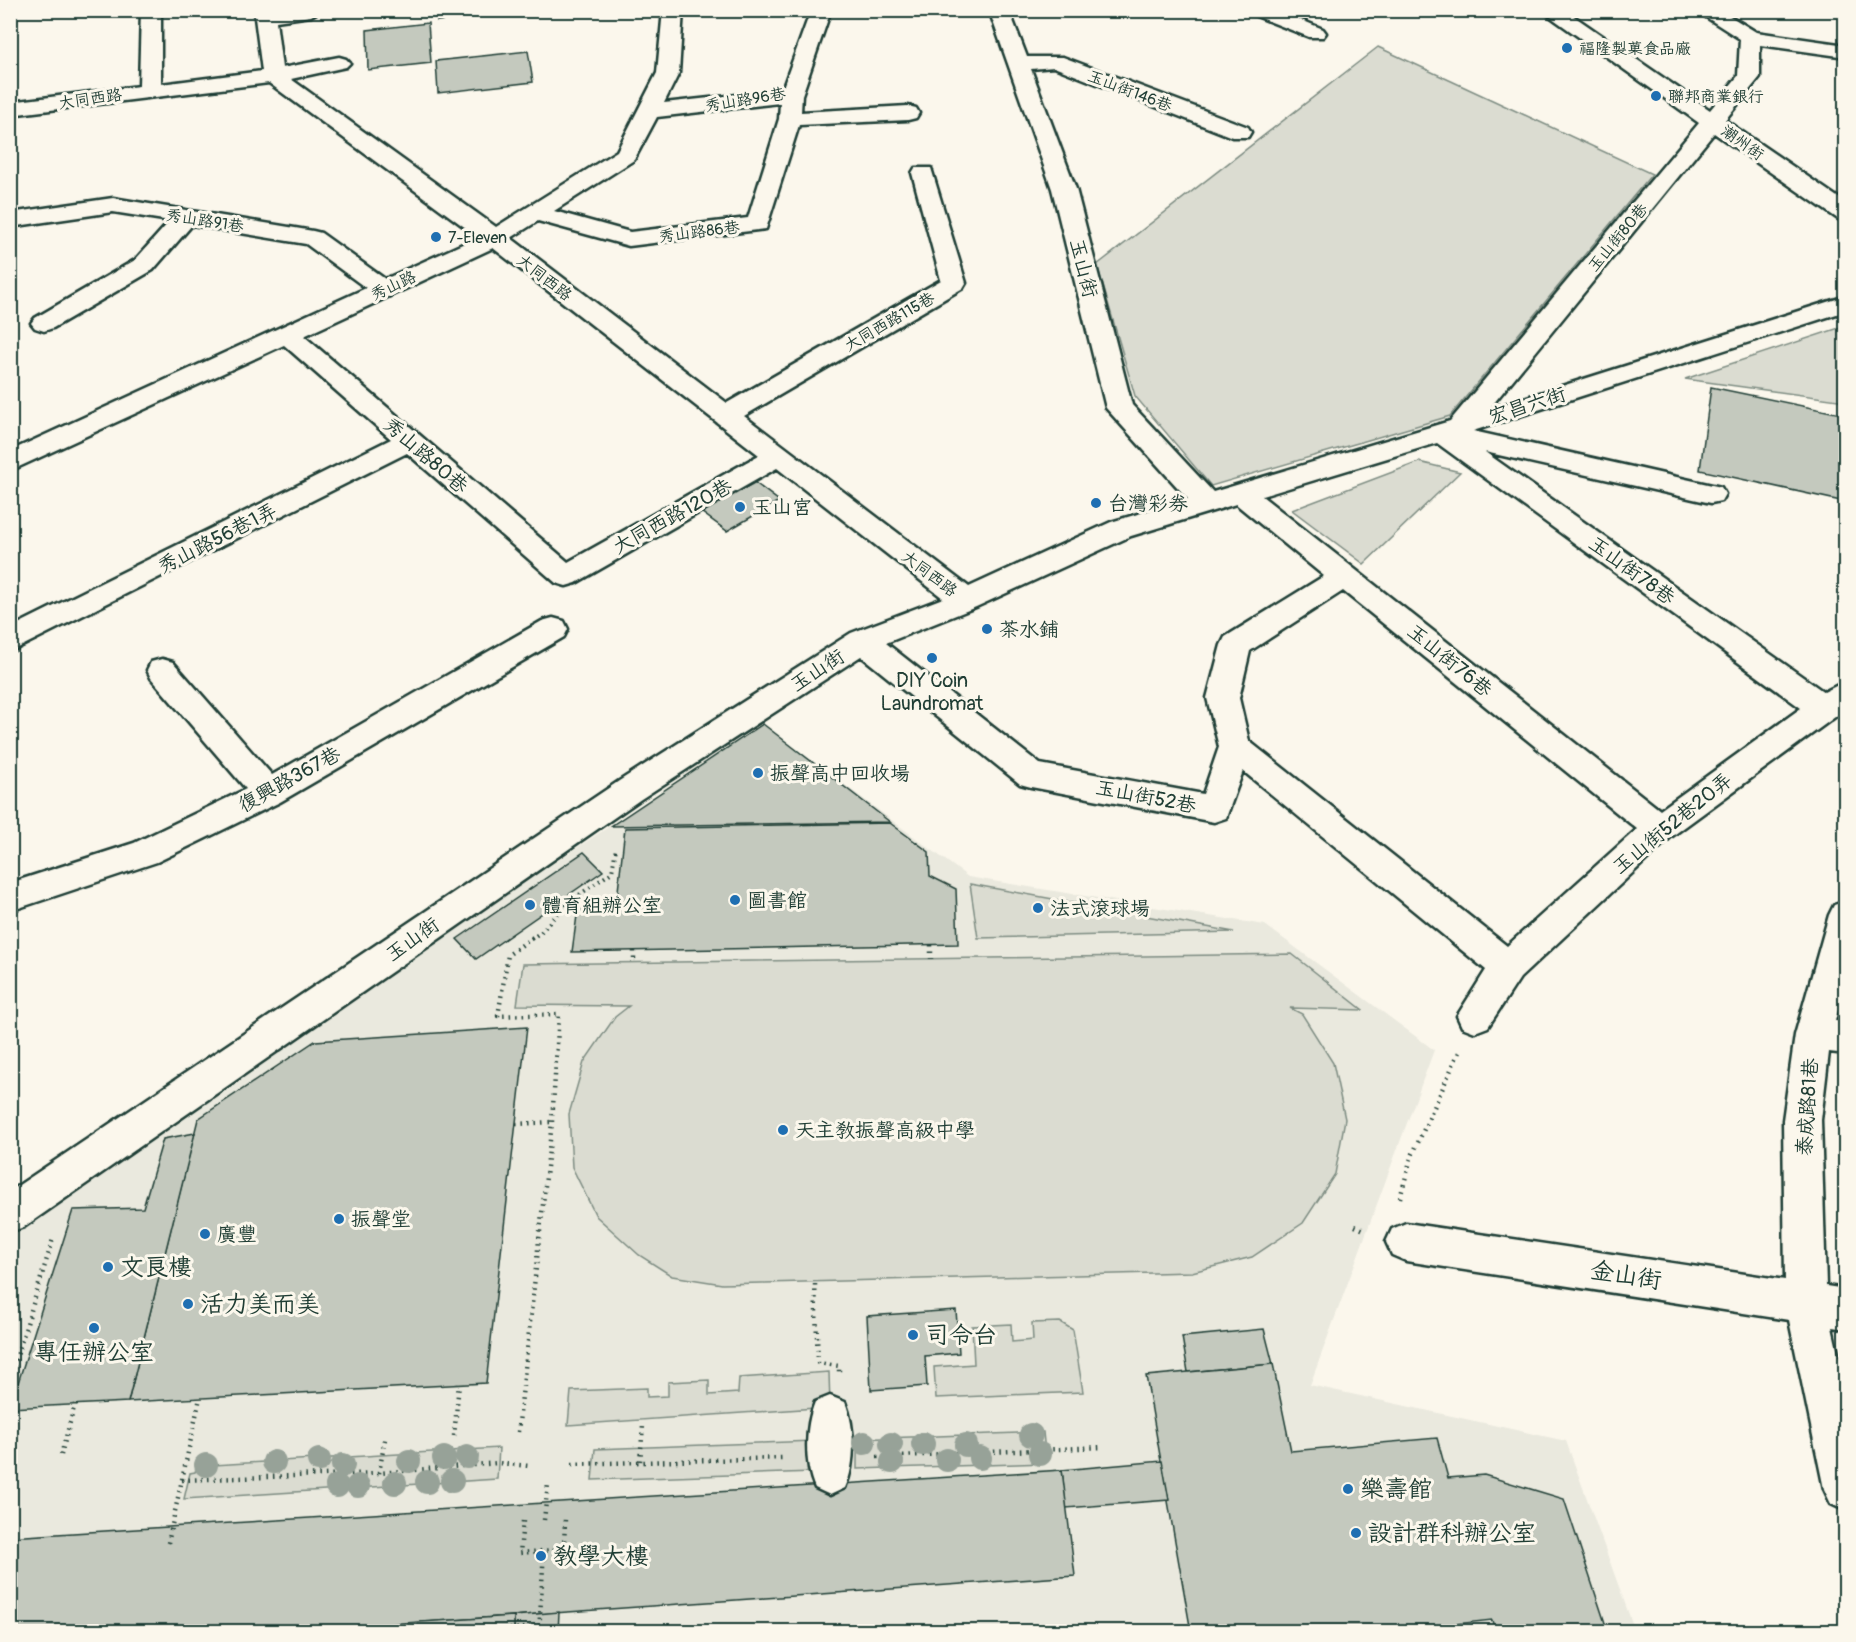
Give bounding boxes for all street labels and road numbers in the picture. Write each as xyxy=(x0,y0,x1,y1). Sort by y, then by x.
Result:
street label: 玉山街146巷 xyxy=(1085,66,1175,116)
street label: 秀山路96巷 xyxy=(703,84,787,116)
street label: 大同西路 xyxy=(57,85,123,113)
street label: 潮州街 xyxy=(1717,121,1768,165)
street label: 玉山街80巷 xyxy=(1583,199,1652,276)
street label: 秀山路91巷 xyxy=(165,205,245,237)
street label: 秀山路86巷 xyxy=(658,217,741,247)
street label: 玉山街 xyxy=(1064,236,1103,300)
street label: 大同西路 xyxy=(513,250,576,305)
street label: 秀山路 xyxy=(367,267,419,305)
street label: 大同西路115巷 xyxy=(841,288,938,356)
street label: 宏昌六街 xyxy=(1485,381,1569,430)
street label: 秀山路80巷 xyxy=(378,412,474,499)
street label: 大同西路120巷 xyxy=(608,473,737,560)
street label: 秀山路56巷1弄 xyxy=(153,498,281,579)
street label: 玉山街78巷 xyxy=(1584,531,1681,611)
street label: 大同西路 xyxy=(898,547,961,601)
street label: 玉山街76巷 xyxy=(1402,619,1498,703)
street label: 玉山街 xyxy=(785,644,849,697)
street label: 復興路367巷 xyxy=(234,741,346,818)
street label: 玉山街52巷20弄 xyxy=(1607,767,1737,879)
street label: 玉山街52巷 xyxy=(1093,774,1199,819)
street label: 玉山街 xyxy=(381,912,444,967)
street label: 泰成路81巷 xyxy=(1792,1056,1823,1157)
street label: 金山街 xyxy=(1588,1256,1664,1295)

